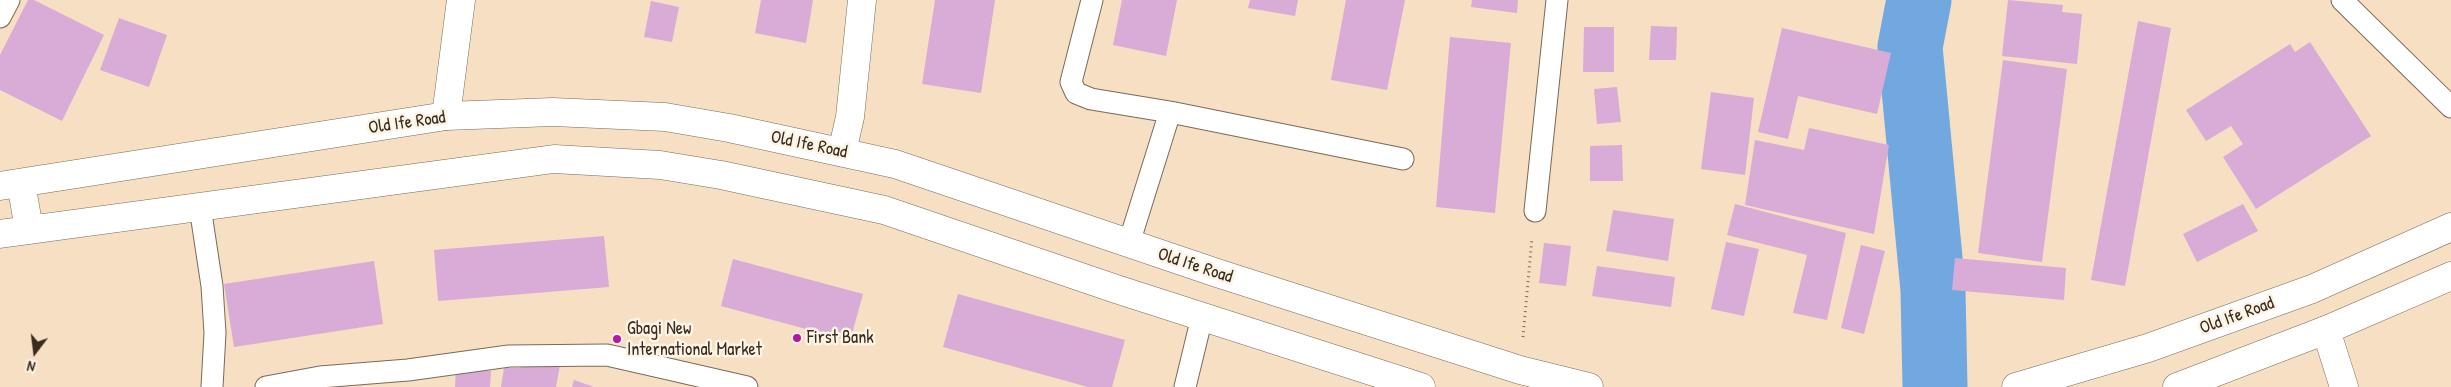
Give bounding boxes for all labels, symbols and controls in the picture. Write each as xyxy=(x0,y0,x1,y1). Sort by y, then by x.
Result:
street label: Old Ife Road xyxy=(367,107,447,139)
street label: Old Ife Road xyxy=(769,126,849,164)
street label: Old Ife Road xyxy=(1155,244,1235,288)
street label: Old Ife Road xyxy=(2197,293,2277,339)
place label: Gbagi New International Market xyxy=(627,318,762,360)
north arrow xyxy=(10,327,60,377)
place label: First Bank xyxy=(807,327,874,349)
marker: First Bank xyxy=(791,332,803,344)
marker: Gbagi New International Market xyxy=(611,333,623,345)
text: N xyxy=(25,357,37,377)

